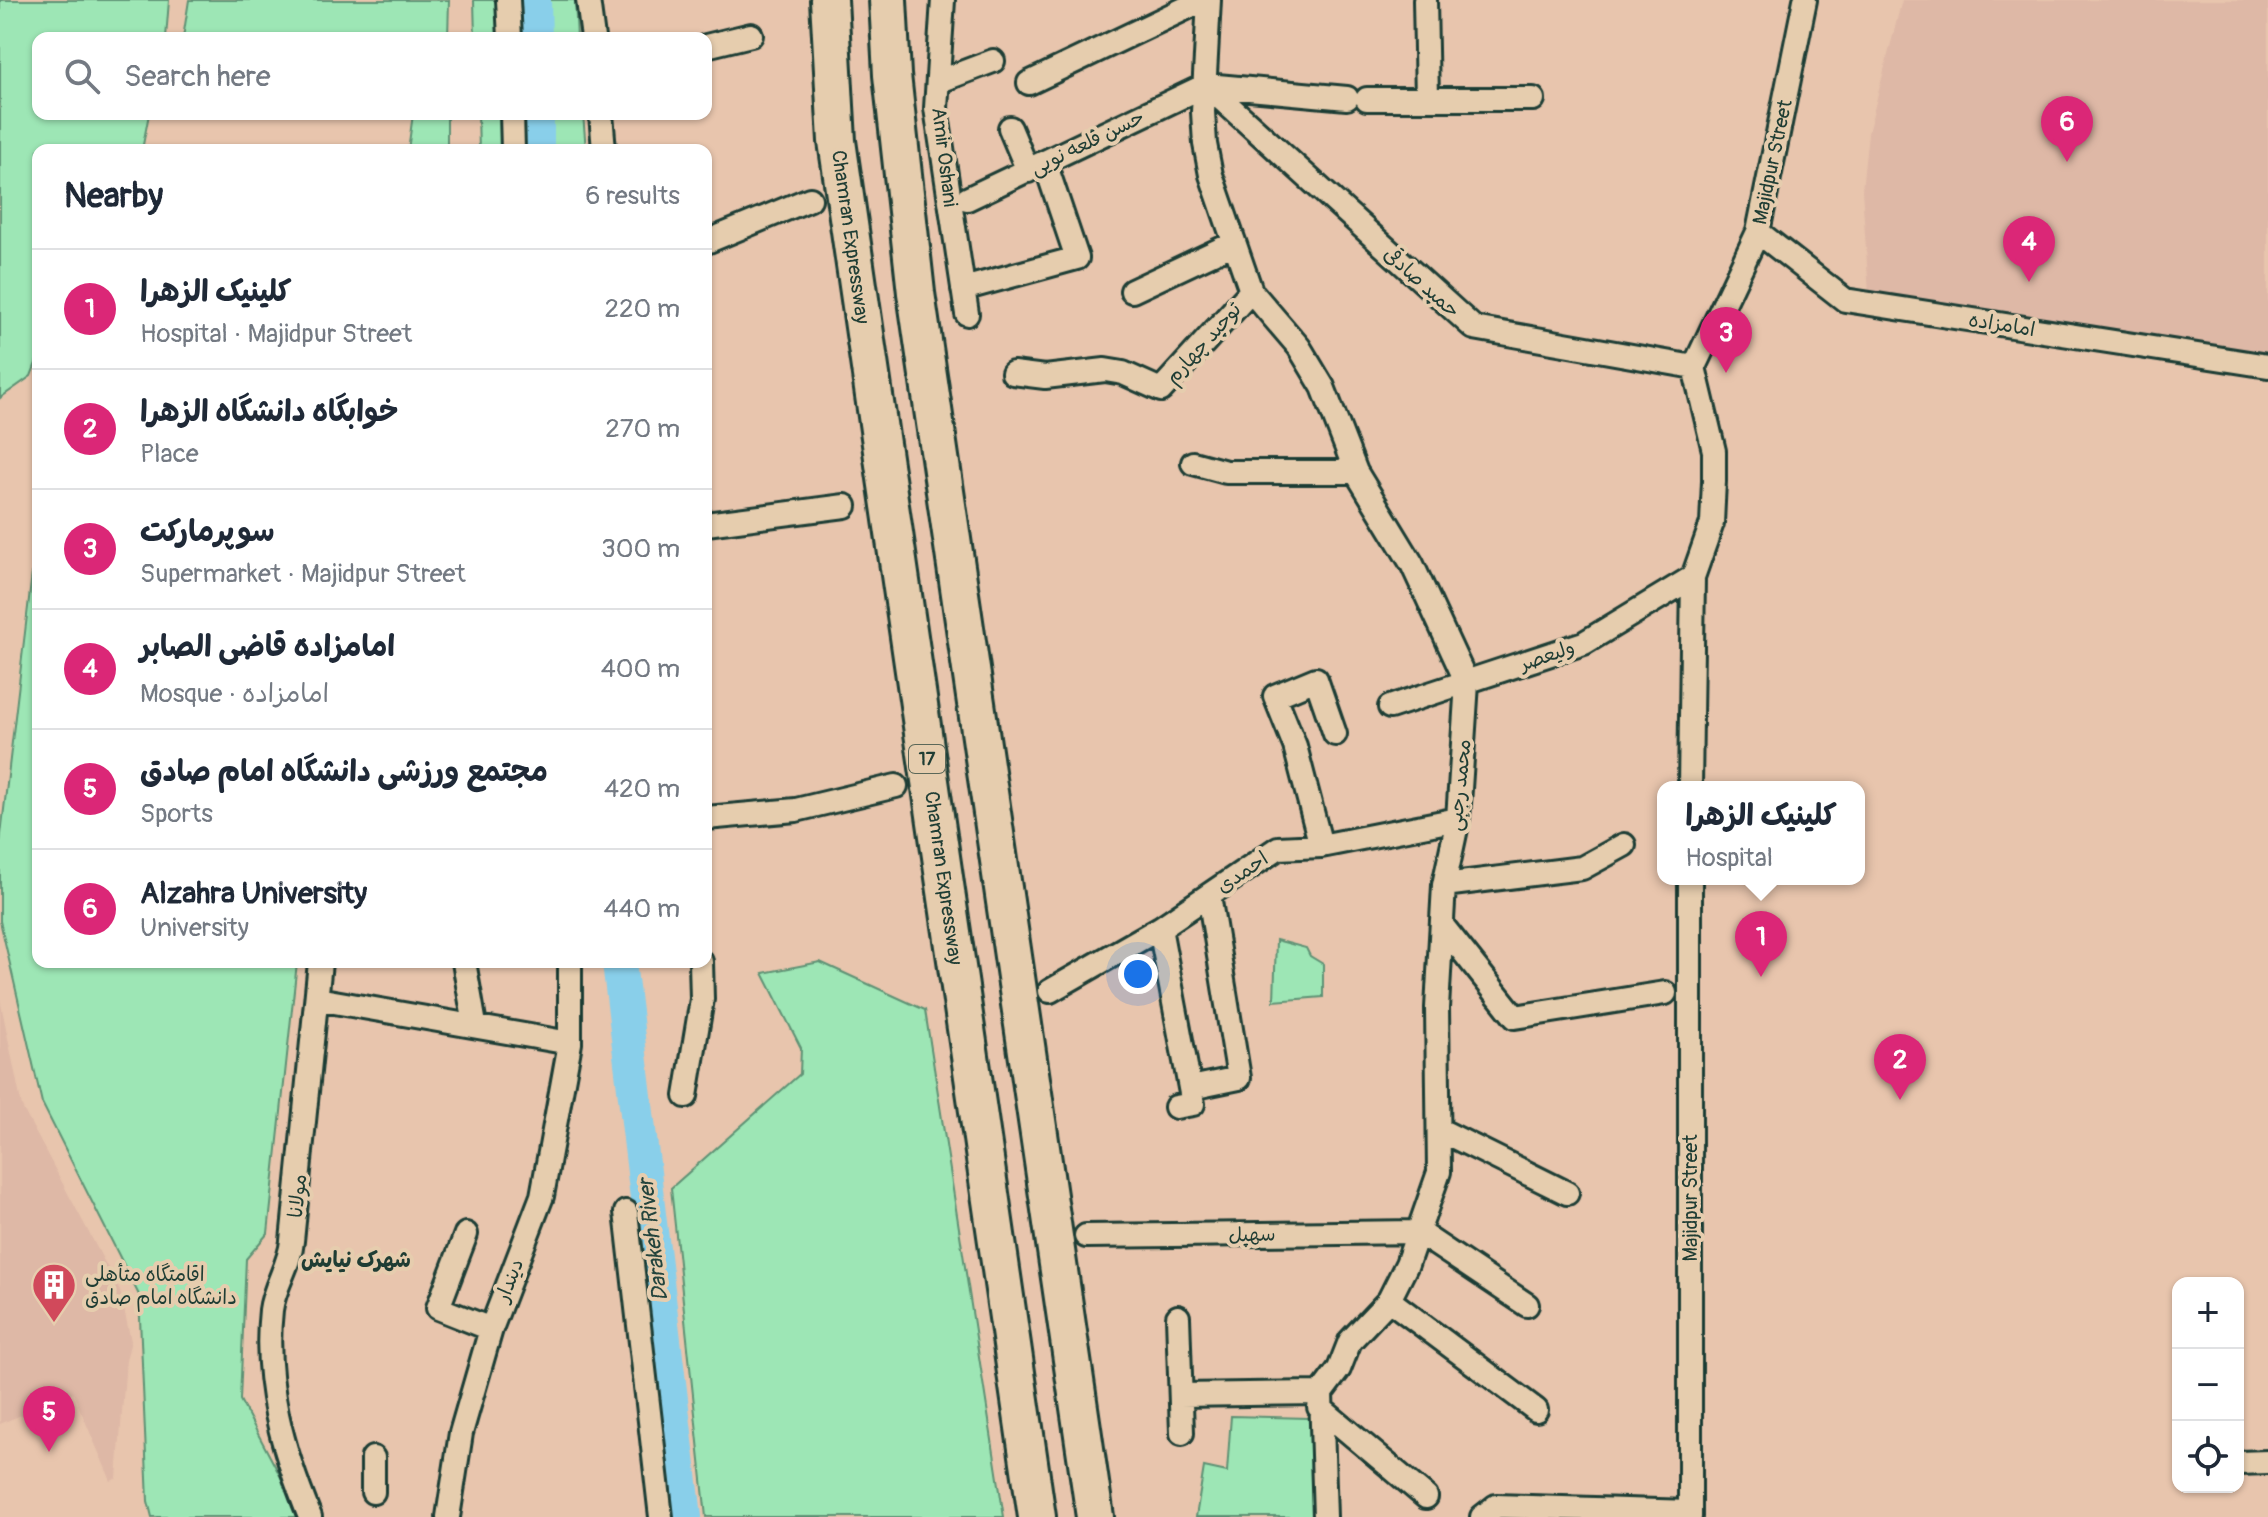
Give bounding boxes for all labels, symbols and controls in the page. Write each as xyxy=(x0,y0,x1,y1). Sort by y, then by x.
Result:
search box xyxy=(32,32,712,120)
icon: search xyxy=(60,54,104,98)
text: Search here xyxy=(124,58,271,95)
pin: 6 xyxy=(2041,96,2093,162)
street label: Majidpur Street xyxy=(1747,97,1798,227)
street label: حسن قلعه نویی xyxy=(1026,104,1148,181)
street label: Amir Oshani xyxy=(926,106,963,208)
street label: Chamran Expressway xyxy=(826,149,875,326)
text: Nearby xyxy=(64,175,163,218)
text: 6 results xyxy=(585,180,680,212)
pin: 4 xyxy=(2003,216,2055,282)
street label: حمید صادقی xyxy=(1378,241,1466,323)
text: کلینیک الزهرا xyxy=(140,273,292,310)
text: 1 xyxy=(85,293,95,325)
text: 220 m xyxy=(604,293,680,325)
street label: توحید چهارم xyxy=(1160,297,1248,391)
pin: 3 xyxy=(1700,307,1752,373)
street label: امامزاده xyxy=(1967,307,2037,342)
text: Hospital · Majidpur Street xyxy=(140,318,412,350)
text: خوابگاه دانشگاه الزهرا xyxy=(140,393,398,430)
text: 2 xyxy=(83,413,97,445)
text: 270 m xyxy=(605,413,680,445)
text: Place xyxy=(140,438,199,470)
text: سوپرمارکت xyxy=(140,513,275,550)
text: 3 xyxy=(83,533,97,565)
text: 300 m xyxy=(601,533,680,565)
text: Supermarket · Majidpur Street xyxy=(140,558,466,590)
text: امامزاده قاضی الصابر xyxy=(140,628,395,665)
street label: ولیعصر xyxy=(1515,634,1578,677)
text: 4 xyxy=(82,653,98,685)
text: 400 m xyxy=(601,653,680,685)
text: Mosque · امامزاده xyxy=(140,678,329,710)
street label: محمد رجبی xyxy=(1442,738,1477,832)
road number: 17 xyxy=(909,745,945,773)
text: مجتمع ورزشی دانشگاه امام صادق xyxy=(140,753,548,790)
text: 5 xyxy=(83,773,97,805)
text: 420 m xyxy=(604,773,680,805)
popup xyxy=(1657,781,1865,885)
street label: Chamran Expressway xyxy=(919,790,968,967)
text: کلینیک الزهرا xyxy=(1685,797,1837,834)
text: Sports xyxy=(140,798,213,830)
text: Hospital xyxy=(1685,842,1773,874)
street label: احمدی xyxy=(1212,846,1273,899)
text: Alzahra University xyxy=(140,875,367,912)
text: 6 xyxy=(82,893,98,925)
text: 440 m xyxy=(603,893,680,925)
pin: 1 xyxy=(1735,911,1787,977)
text: University xyxy=(140,912,249,944)
your location xyxy=(1118,954,1158,994)
pin: 2 xyxy=(1874,1034,1926,1100)
street label: Majidpur Street xyxy=(1678,1134,1703,1261)
street label: مولانا xyxy=(283,1173,313,1219)
water label: Darakeh River xyxy=(631,1174,674,1303)
street label: سهیل xyxy=(1228,1222,1276,1247)
district label: شهرک نیایش xyxy=(301,1246,411,1274)
street label: دیندار xyxy=(489,1255,529,1307)
building icon: اقامتگاه متأهلی دانشگاه امام صادق xyxy=(30,1261,78,1324)
place label: اقامتگاه متأهلی دانشگاه امام صادق xyxy=(85,1262,237,1312)
map controls xyxy=(2172,1277,2244,1493)
button: + xyxy=(2172,1277,2244,1349)
button: − xyxy=(2172,1349,2244,1421)
pin: 5 xyxy=(23,1386,75,1452)
button: locate xyxy=(2172,1421,2244,1493)

